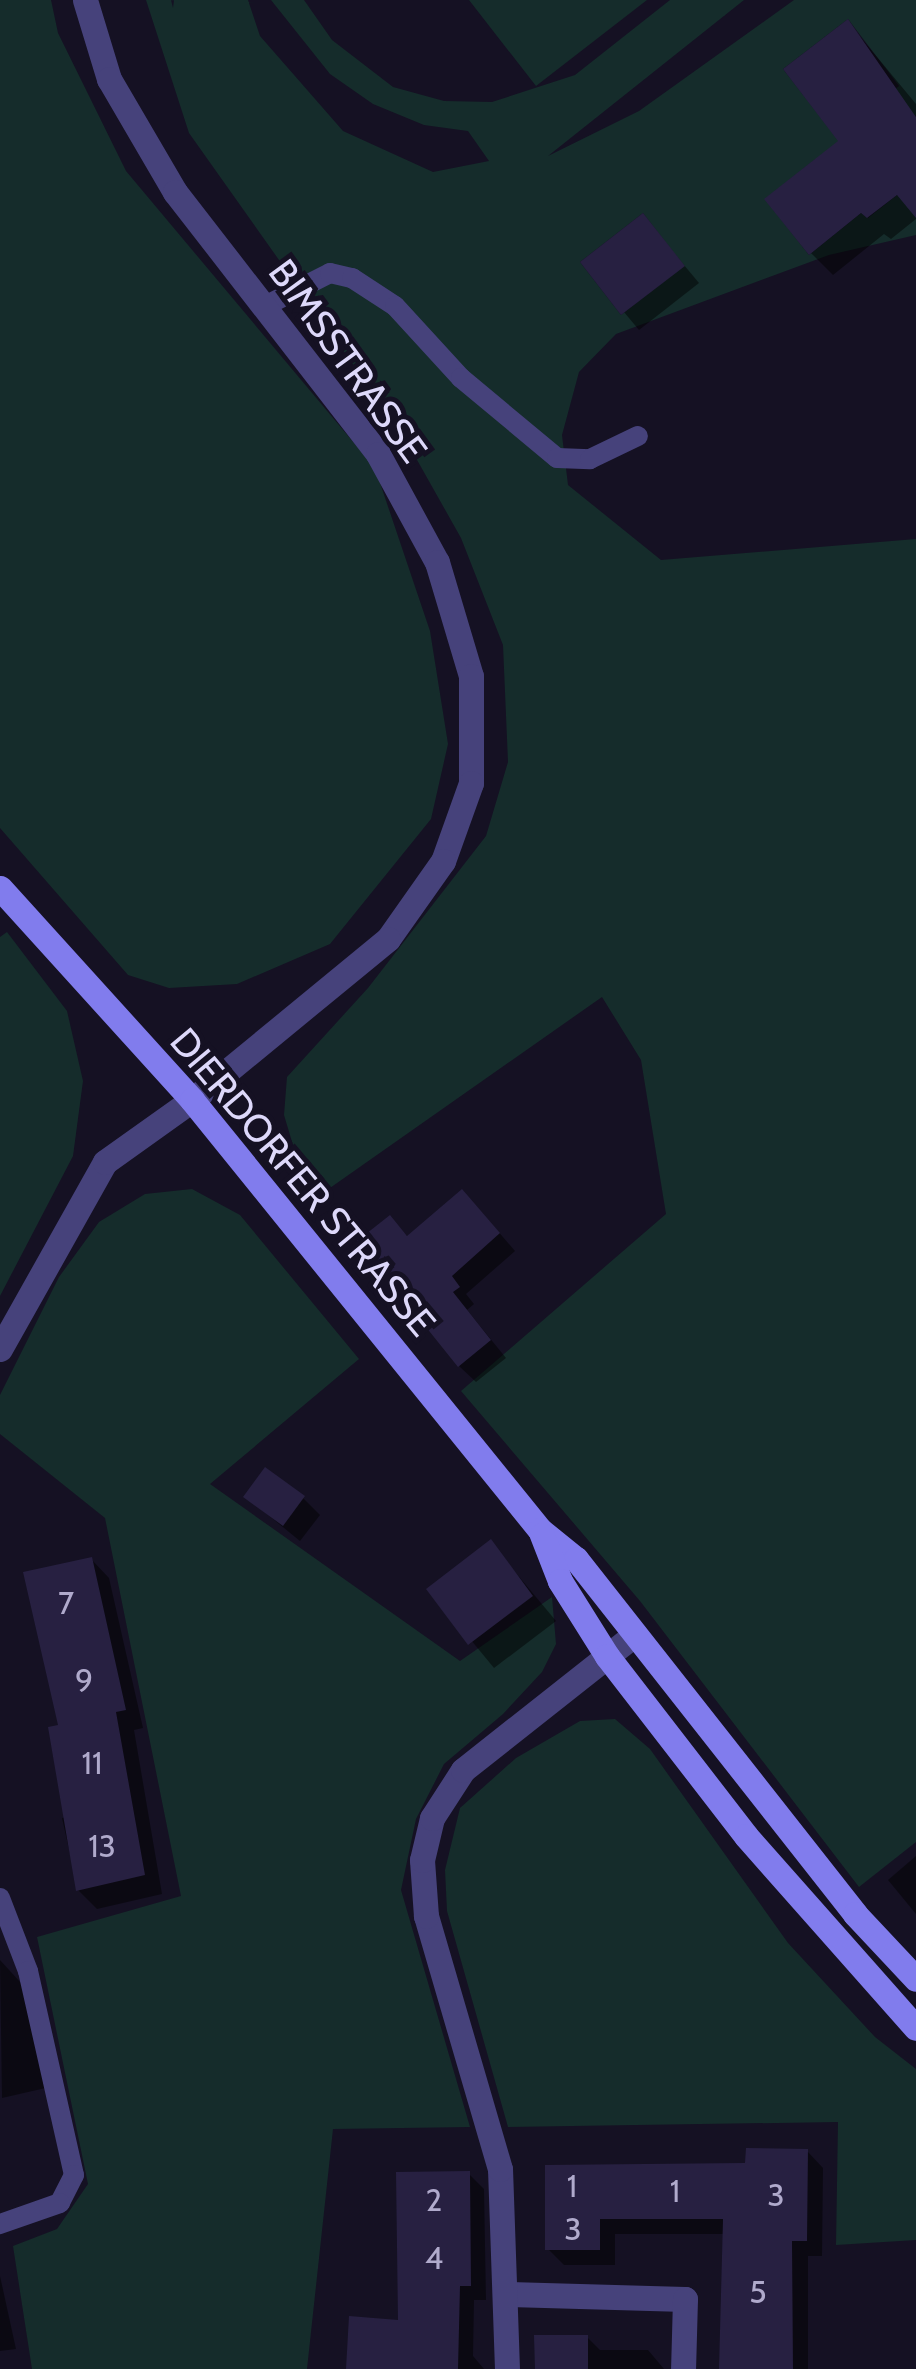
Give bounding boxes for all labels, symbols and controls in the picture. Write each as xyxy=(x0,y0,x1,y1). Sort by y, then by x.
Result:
street label: BIMSSTRASSE xyxy=(259,251,437,471)
street label: DIERDORFER STRASSE xyxy=(161,1019,445,1345)
house number: 7 xyxy=(58,1584,74,1622)
house number: 9 xyxy=(75,1661,93,1699)
house number: 11 xyxy=(82,1744,102,1782)
house number: 13 xyxy=(88,1827,116,1865)
house number: 1 xyxy=(567,2167,577,2205)
house number: 1 xyxy=(670,2172,680,2210)
house number: 3 xyxy=(767,2176,785,2214)
house number: 2 xyxy=(426,2181,442,2219)
house number: 3 xyxy=(564,2210,582,2248)
house number: 4 xyxy=(425,2239,443,2277)
house number: 5 xyxy=(749,2273,767,2311)

